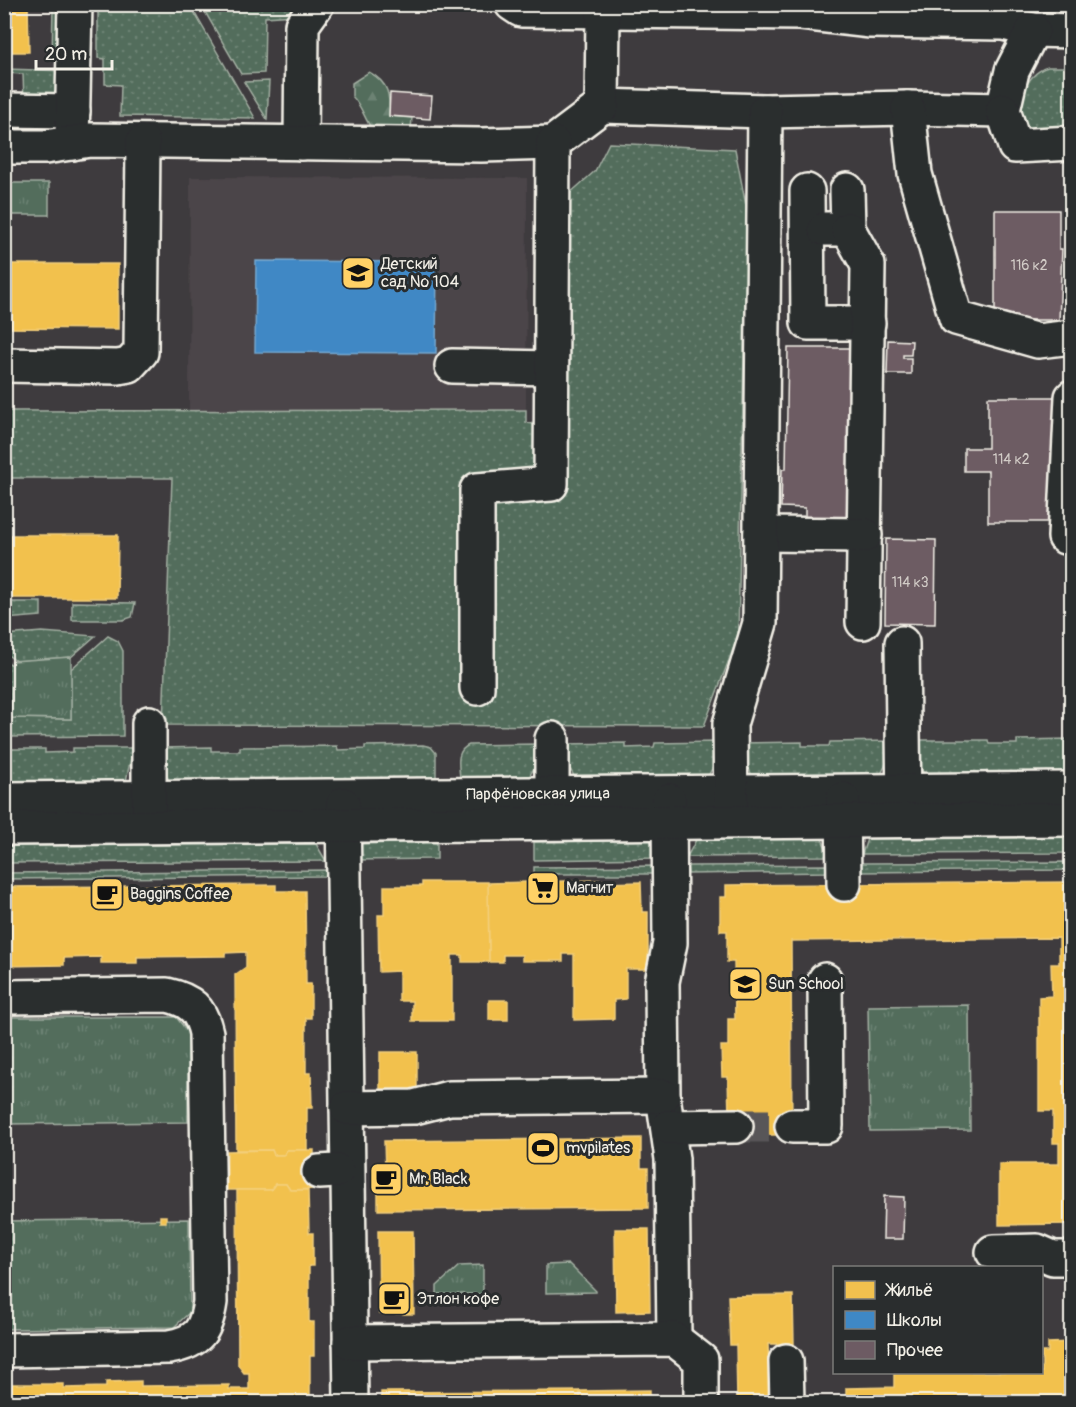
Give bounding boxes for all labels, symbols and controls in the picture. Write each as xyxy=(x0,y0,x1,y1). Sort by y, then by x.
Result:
scale bar xyxy=(36,33,112,71)
text: 20 m xyxy=(45,43,87,66)
place label: Детский сад № 104 xyxy=(380,254,459,292)
school or university icon: Детский сад № 104 xyxy=(340,255,376,291)
house number: 116 к2 xyxy=(1010,257,1048,274)
house number: 114 к2 xyxy=(992,451,1030,468)
house number: 114 к3 xyxy=(891,574,929,591)
street label: Парфёновская улица xyxy=(466,783,610,805)
supermarket icon: Магнит xyxy=(525,870,561,906)
cafe icon: Baggins Coffee xyxy=(89,876,125,912)
place label: Магнит xyxy=(566,878,614,898)
place label: Baggins Coffee xyxy=(130,884,229,904)
school or university icon: Sun School xyxy=(727,966,763,1002)
place label: Sun School xyxy=(768,974,844,994)
sports icon: mvpilates xyxy=(525,1130,561,1166)
place label: mvpilates xyxy=(566,1138,630,1158)
cafe icon: Mr. Black xyxy=(368,1161,404,1197)
place label: Mr. Black xyxy=(409,1169,468,1189)
legend xyxy=(833,1266,1043,1374)
text: Жильё xyxy=(884,1279,933,1302)
cafe icon: Этлон кофе xyxy=(376,1281,412,1317)
place label: Этлон кофе xyxy=(417,1289,499,1309)
text: Школы xyxy=(887,1309,942,1332)
text: Прочее xyxy=(887,1339,943,1362)

